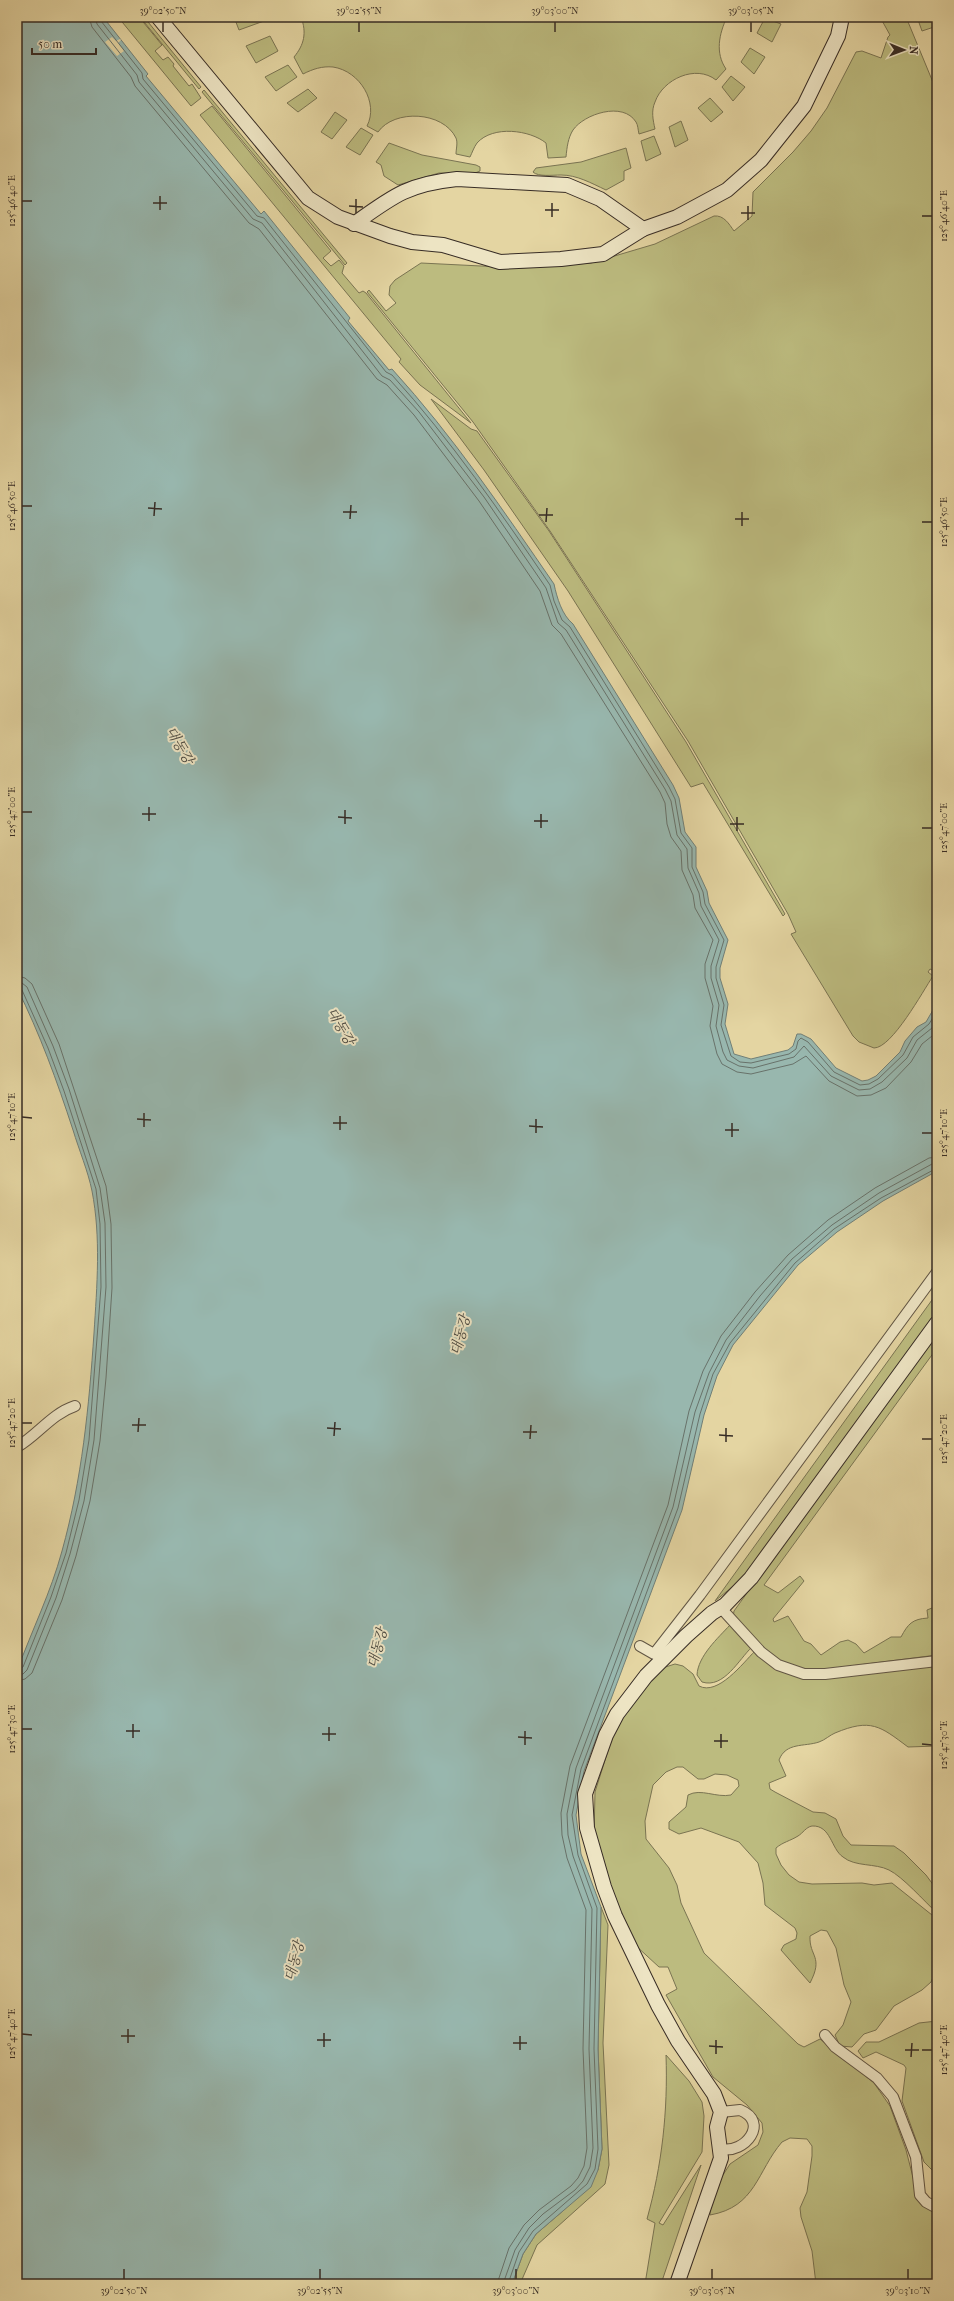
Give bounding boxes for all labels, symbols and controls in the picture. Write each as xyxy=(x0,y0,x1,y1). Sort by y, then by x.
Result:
text: 39°02'50"N xyxy=(139,5,187,17)
text: 39°02'55"N xyxy=(336,5,382,17)
text: 39°03'00"N xyxy=(531,5,579,17)
text: 39°03'05"N xyxy=(728,5,774,17)
scale bar xyxy=(32,30,96,56)
north arrow xyxy=(884,30,924,70)
text: 50 m xyxy=(38,37,62,51)
text: N xyxy=(907,46,920,55)
text: 125°46'40"E xyxy=(6,175,18,227)
text: 125°46'40"E xyxy=(938,190,950,242)
text: 125°46'50"E xyxy=(6,481,18,531)
text: 125°46'50"E xyxy=(938,497,950,547)
water label: 대동강 xyxy=(162,723,198,769)
text: 125°47'00"E xyxy=(6,787,18,837)
text: 125°47'00"E xyxy=(938,803,950,853)
water label: 대동강 xyxy=(323,1004,359,1050)
text: 125°47'10"E xyxy=(6,1093,18,1141)
text: 125°47'10"E xyxy=(938,1109,950,1157)
water label: 대동강 xyxy=(447,1311,475,1357)
text: 125°47'20"E xyxy=(6,1398,18,1448)
text: 125°47'20"E xyxy=(938,1414,950,1464)
water label: 대동강 xyxy=(364,1624,392,1670)
text: 125°47'30"E xyxy=(6,1705,18,1753)
text: 125°47'30"E xyxy=(938,1721,950,1769)
water label: 대동강 xyxy=(281,1937,309,1983)
text: 125°47'40"E xyxy=(6,2009,18,2059)
text: 125°47'40"E xyxy=(938,2025,950,2075)
text: 39°02'50"N xyxy=(100,2285,148,2297)
text: 39°02'55"N xyxy=(297,2285,343,2297)
text: 39°03'00"N xyxy=(492,2285,540,2297)
text: 39°03'05"N xyxy=(689,2285,735,2297)
text: 39°03'10"N xyxy=(885,2285,931,2297)

